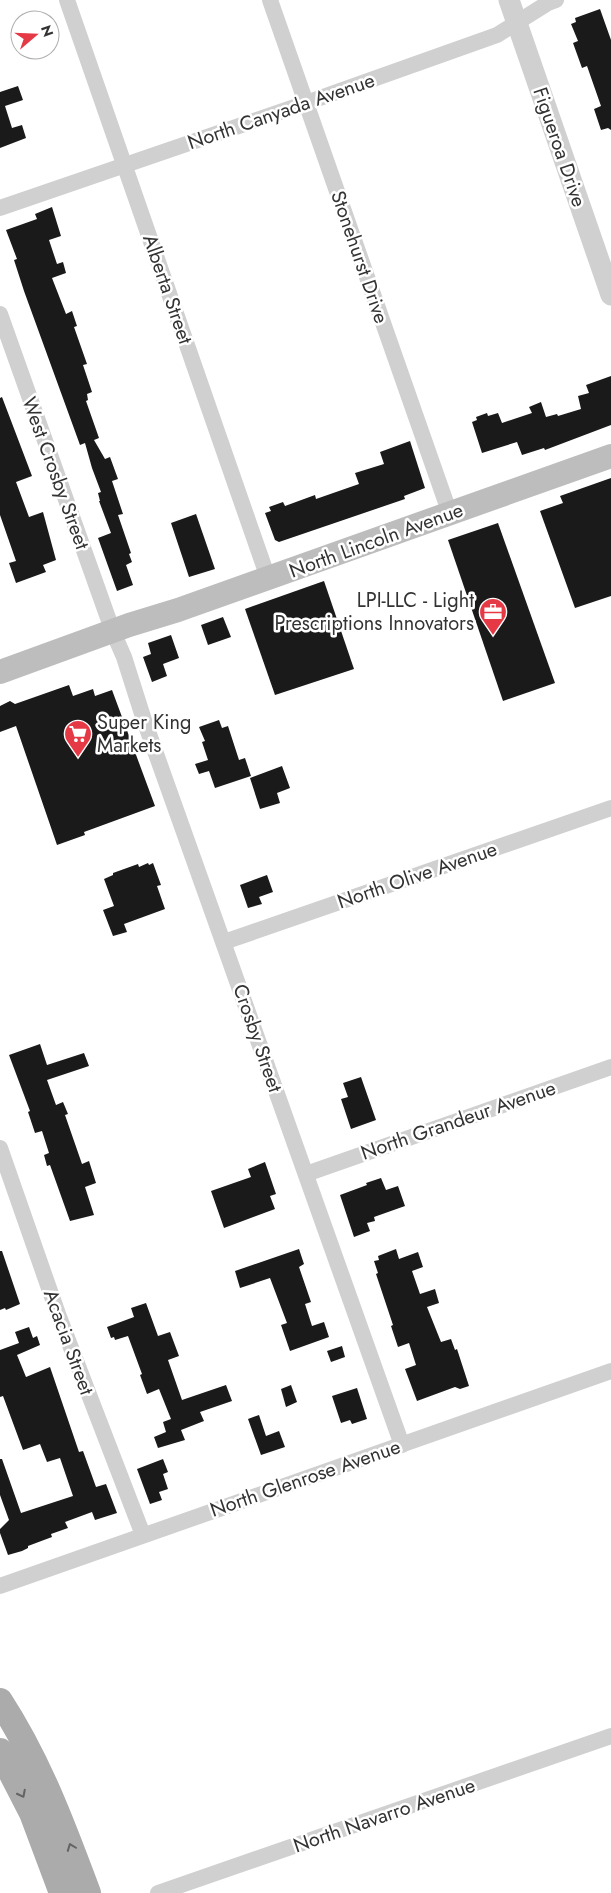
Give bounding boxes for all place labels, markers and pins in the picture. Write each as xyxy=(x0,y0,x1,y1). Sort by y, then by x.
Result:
place label: LPI-LLC - Light Prescriptions Innovators xyxy=(274,586,474,638)
office icon: LPI-LLC - Light Prescriptions Innovators xyxy=(478,597,508,636)
place label: Super King Markets xyxy=(97,708,191,760)
supermarket icon: Super King Markets xyxy=(63,719,93,758)

